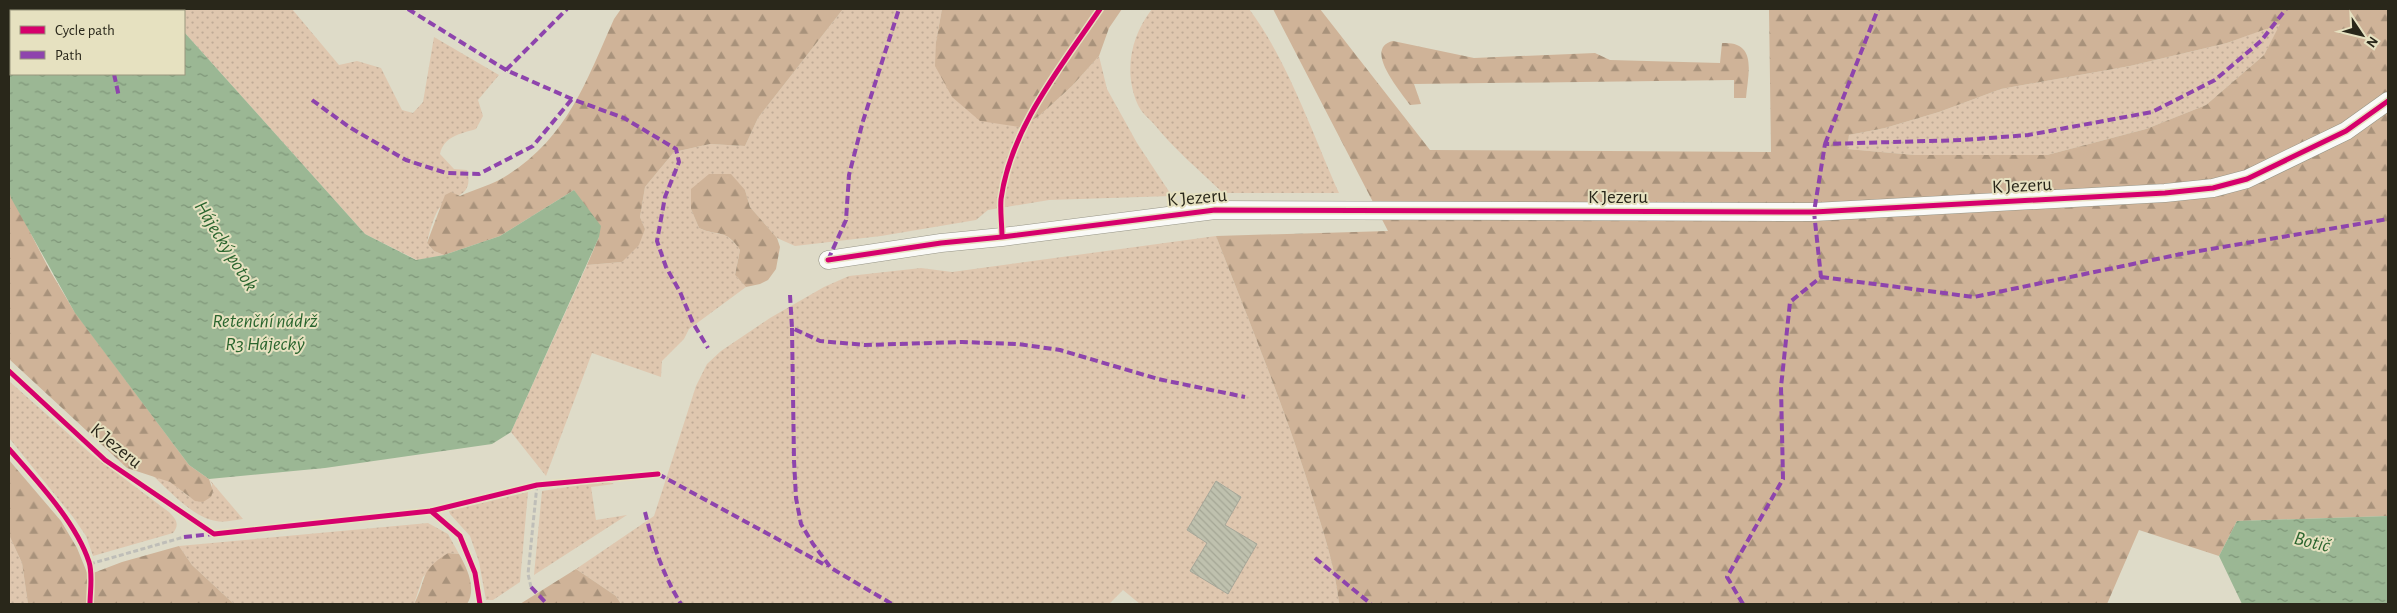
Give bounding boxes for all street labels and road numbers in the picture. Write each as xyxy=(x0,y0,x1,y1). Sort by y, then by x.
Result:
street label: K Jezeru xyxy=(1992,175,2053,197)
street label: K Jezeru xyxy=(1166,186,1228,210)
street label: K Jezeru xyxy=(1588,188,1648,207)
street label: K Jezeru xyxy=(87,420,146,472)

